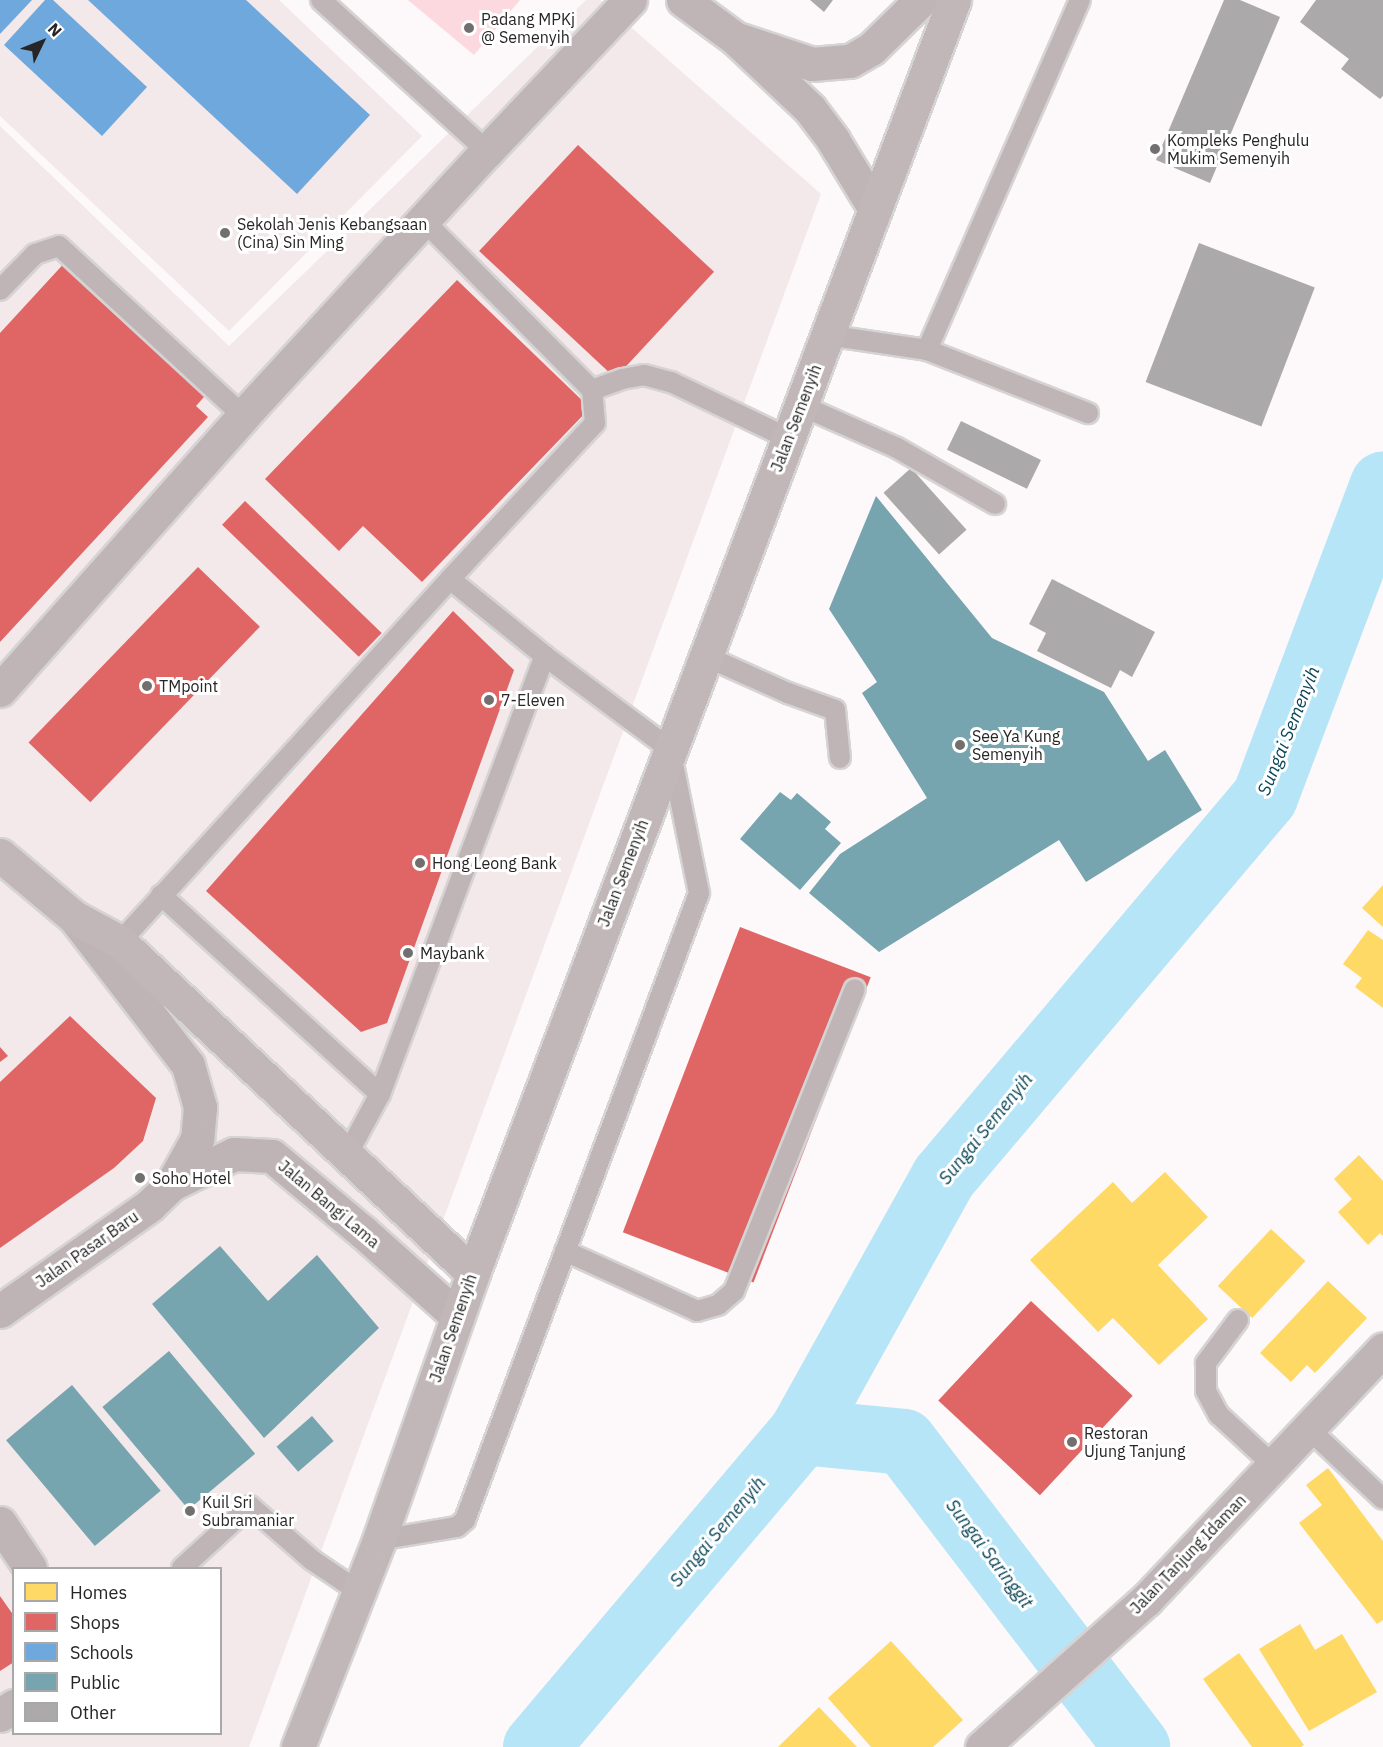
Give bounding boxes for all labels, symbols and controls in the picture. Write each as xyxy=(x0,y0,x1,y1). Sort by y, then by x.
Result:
place label: Padang MPKj @ Semenyih xyxy=(481,9,575,47)
north arrow xyxy=(12,12,72,72)
text: N xyxy=(44,19,66,41)
marker: Padang MPKj @ Semenyih xyxy=(462,21,476,35)
place label: Kompleks Penghulu Mukim Semenyih xyxy=(1167,130,1309,168)
marker: Kompleks Penghulu Mukim Semenyih xyxy=(1148,142,1162,156)
place label: Sekolah Jenis Kebangsaan (Cina) Sin Ming xyxy=(237,214,427,252)
marker: Sekolah Jenis Kebangsaan (Cina) Sin Ming xyxy=(218,226,232,240)
street label: Jalan Semenyih xyxy=(767,362,825,474)
water label: Sungai Semenyih xyxy=(1253,663,1325,799)
place label: TMpoint xyxy=(159,676,218,696)
marker: TMpoint xyxy=(140,679,154,693)
place label: 7-Eleven xyxy=(501,690,565,710)
marker: 7-Eleven xyxy=(482,693,496,707)
place label: See Ya Kung Semenyih xyxy=(972,726,1060,764)
marker: See Ya Kung Semenyih xyxy=(953,738,967,752)
street label: Jalan Semenyih xyxy=(594,817,652,929)
place label: Hong Leong Bank xyxy=(432,853,557,873)
marker: Hong Leong Bank xyxy=(413,856,427,870)
place label: Maybank xyxy=(420,943,485,963)
marker: Maybank xyxy=(401,946,415,960)
water label: Sungai Semenyih xyxy=(934,1069,1038,1189)
street label: Jalan Bangi Lama xyxy=(275,1156,383,1252)
place label: Soho Hotel xyxy=(152,1168,231,1188)
marker: Soho Hotel xyxy=(133,1171,147,1185)
street label: Jalan Pasar Baru xyxy=(32,1207,142,1291)
street label: Jalan Semenyih xyxy=(425,1271,481,1385)
place label: Restoran Ujung Tanjung xyxy=(1084,1423,1186,1461)
marker: Restoran Ujung Tanjung xyxy=(1065,1435,1079,1449)
water label: Sungai Semenyih xyxy=(666,1473,770,1591)
street label: Jalan Tanjung Idaman xyxy=(1126,1490,1250,1618)
place label: Kuil Sri Subramaniar xyxy=(202,1492,294,1530)
water label: Sungai Saringgit xyxy=(941,1495,1037,1613)
marker: Kuil Sri Subramaniar xyxy=(183,1504,197,1518)
legend xyxy=(12,1567,222,1735)
text: Homes xyxy=(70,1581,127,1604)
text: Shops xyxy=(70,1611,120,1634)
text: Schools xyxy=(70,1641,134,1664)
text: Public xyxy=(70,1671,120,1694)
text: Other xyxy=(70,1701,116,1724)

